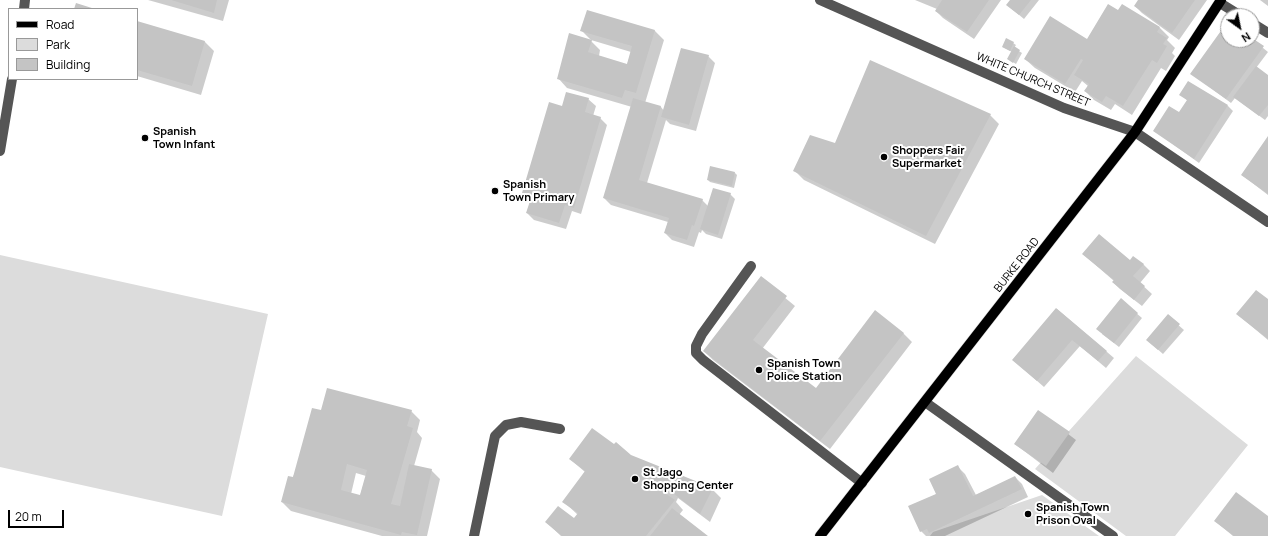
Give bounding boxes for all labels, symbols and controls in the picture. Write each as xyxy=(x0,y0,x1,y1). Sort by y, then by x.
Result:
legend xyxy=(8,8,138,80)
north arrow xyxy=(1220,8,1260,48)
text: Road xyxy=(46,16,74,33)
text: N xyxy=(1239,29,1254,46)
text: Park xyxy=(46,36,70,53)
street label: WHITE CHURCH STREET xyxy=(974,50,1092,110)
text: Building xyxy=(46,56,90,73)
place label: Spanish Town Infant xyxy=(153,125,215,151)
marker: Spanish Town Infant xyxy=(140,133,150,143)
place label: Shoppers Fair Supermarket xyxy=(892,144,965,170)
marker: Shoppers Fair Supermarket xyxy=(879,152,889,162)
place label: Spanish Town Primary xyxy=(503,178,574,204)
marker: Spanish Town Primary xyxy=(490,186,500,196)
street label: BURKE ROAD xyxy=(992,235,1042,295)
place label: Spanish Town Police Station xyxy=(767,357,842,383)
marker: Spanish Town Police Station xyxy=(754,365,764,375)
place label: St Jago Shopping Center xyxy=(643,466,733,492)
marker: St Jago Shopping Center xyxy=(630,474,640,484)
place label: Spanish Town Prison Oval xyxy=(1036,501,1109,527)
scale bar xyxy=(10,502,66,528)
text: 20 m xyxy=(15,508,42,525)
marker: Spanish Town Prison Oval xyxy=(1023,509,1033,519)

